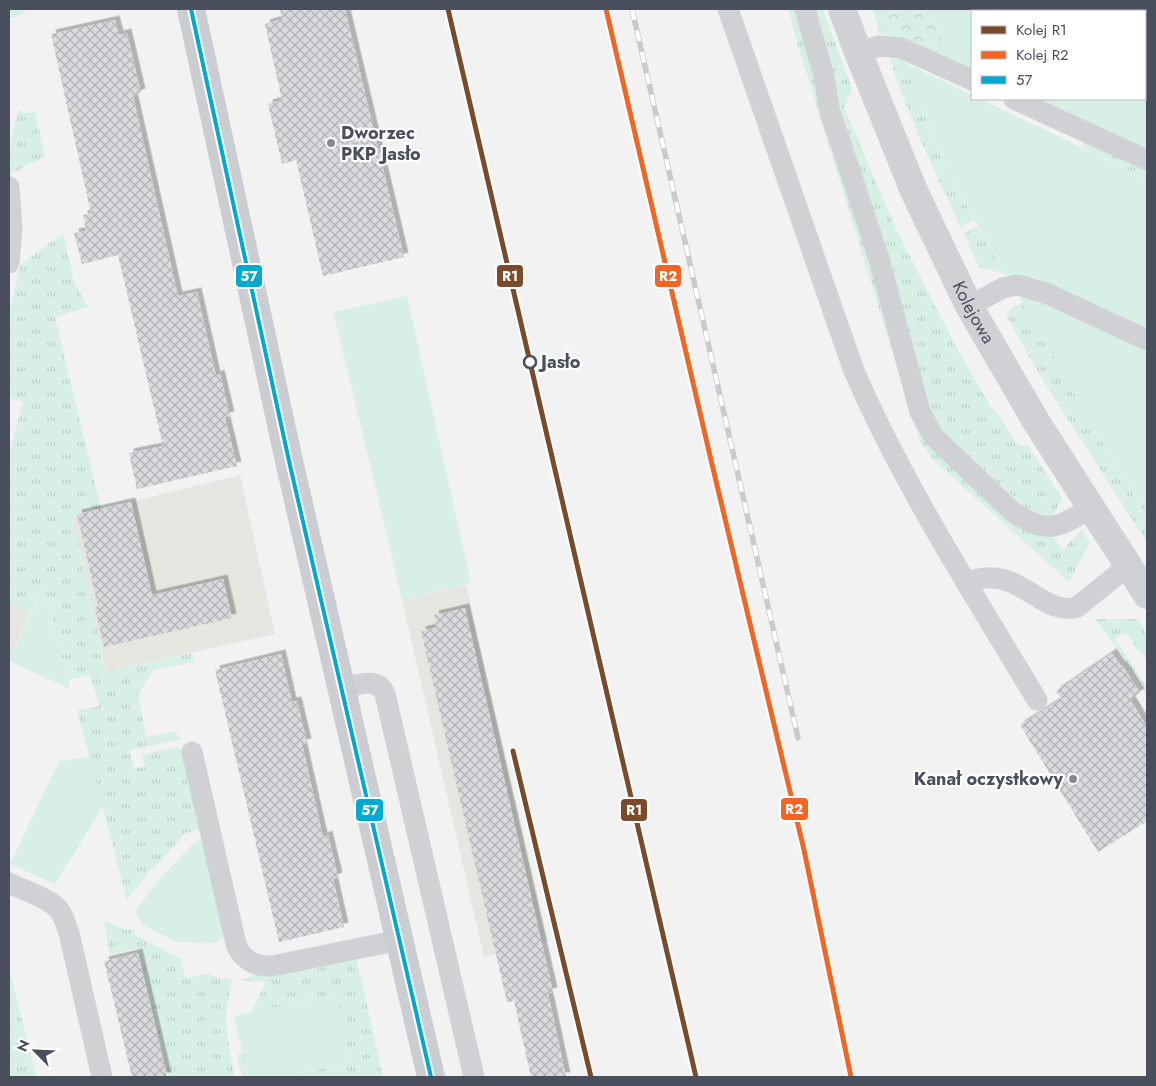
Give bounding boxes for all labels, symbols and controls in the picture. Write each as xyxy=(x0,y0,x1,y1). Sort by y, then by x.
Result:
legend xyxy=(971,10,1146,100)
text: Kolej R1 xyxy=(1016,19,1067,41)
text: Kolej R2 xyxy=(1016,44,1069,66)
text: 57 xyxy=(1016,69,1032,91)
place label: Dworzec PKP Jasło xyxy=(341,120,421,167)
marker: Dworzec PKP Jasło xyxy=(325,137,337,149)
line badge: 57 xyxy=(235,264,263,288)
line badge: R1 xyxy=(496,264,524,288)
line badge: R2 xyxy=(654,264,682,288)
text: 57 xyxy=(240,266,258,286)
text: R1 xyxy=(502,266,518,286)
text: R2 xyxy=(659,266,677,286)
street label: Kolejowa xyxy=(946,277,1001,349)
place label: Jasło xyxy=(538,349,581,375)
marker: Jasło xyxy=(523,355,537,369)
place label: Kanał oczystkowy xyxy=(914,766,1064,792)
marker: Kanał oczystkowy xyxy=(1067,773,1079,785)
line badge: R2 xyxy=(780,797,809,821)
line badge: 57 xyxy=(355,798,384,822)
line badge: R1 xyxy=(620,798,648,822)
text: R2 xyxy=(785,799,803,819)
text: 57 xyxy=(361,800,379,820)
text: R1 xyxy=(626,800,642,820)
north arrow xyxy=(10,1026,60,1076)
text: N xyxy=(12,1037,35,1055)

